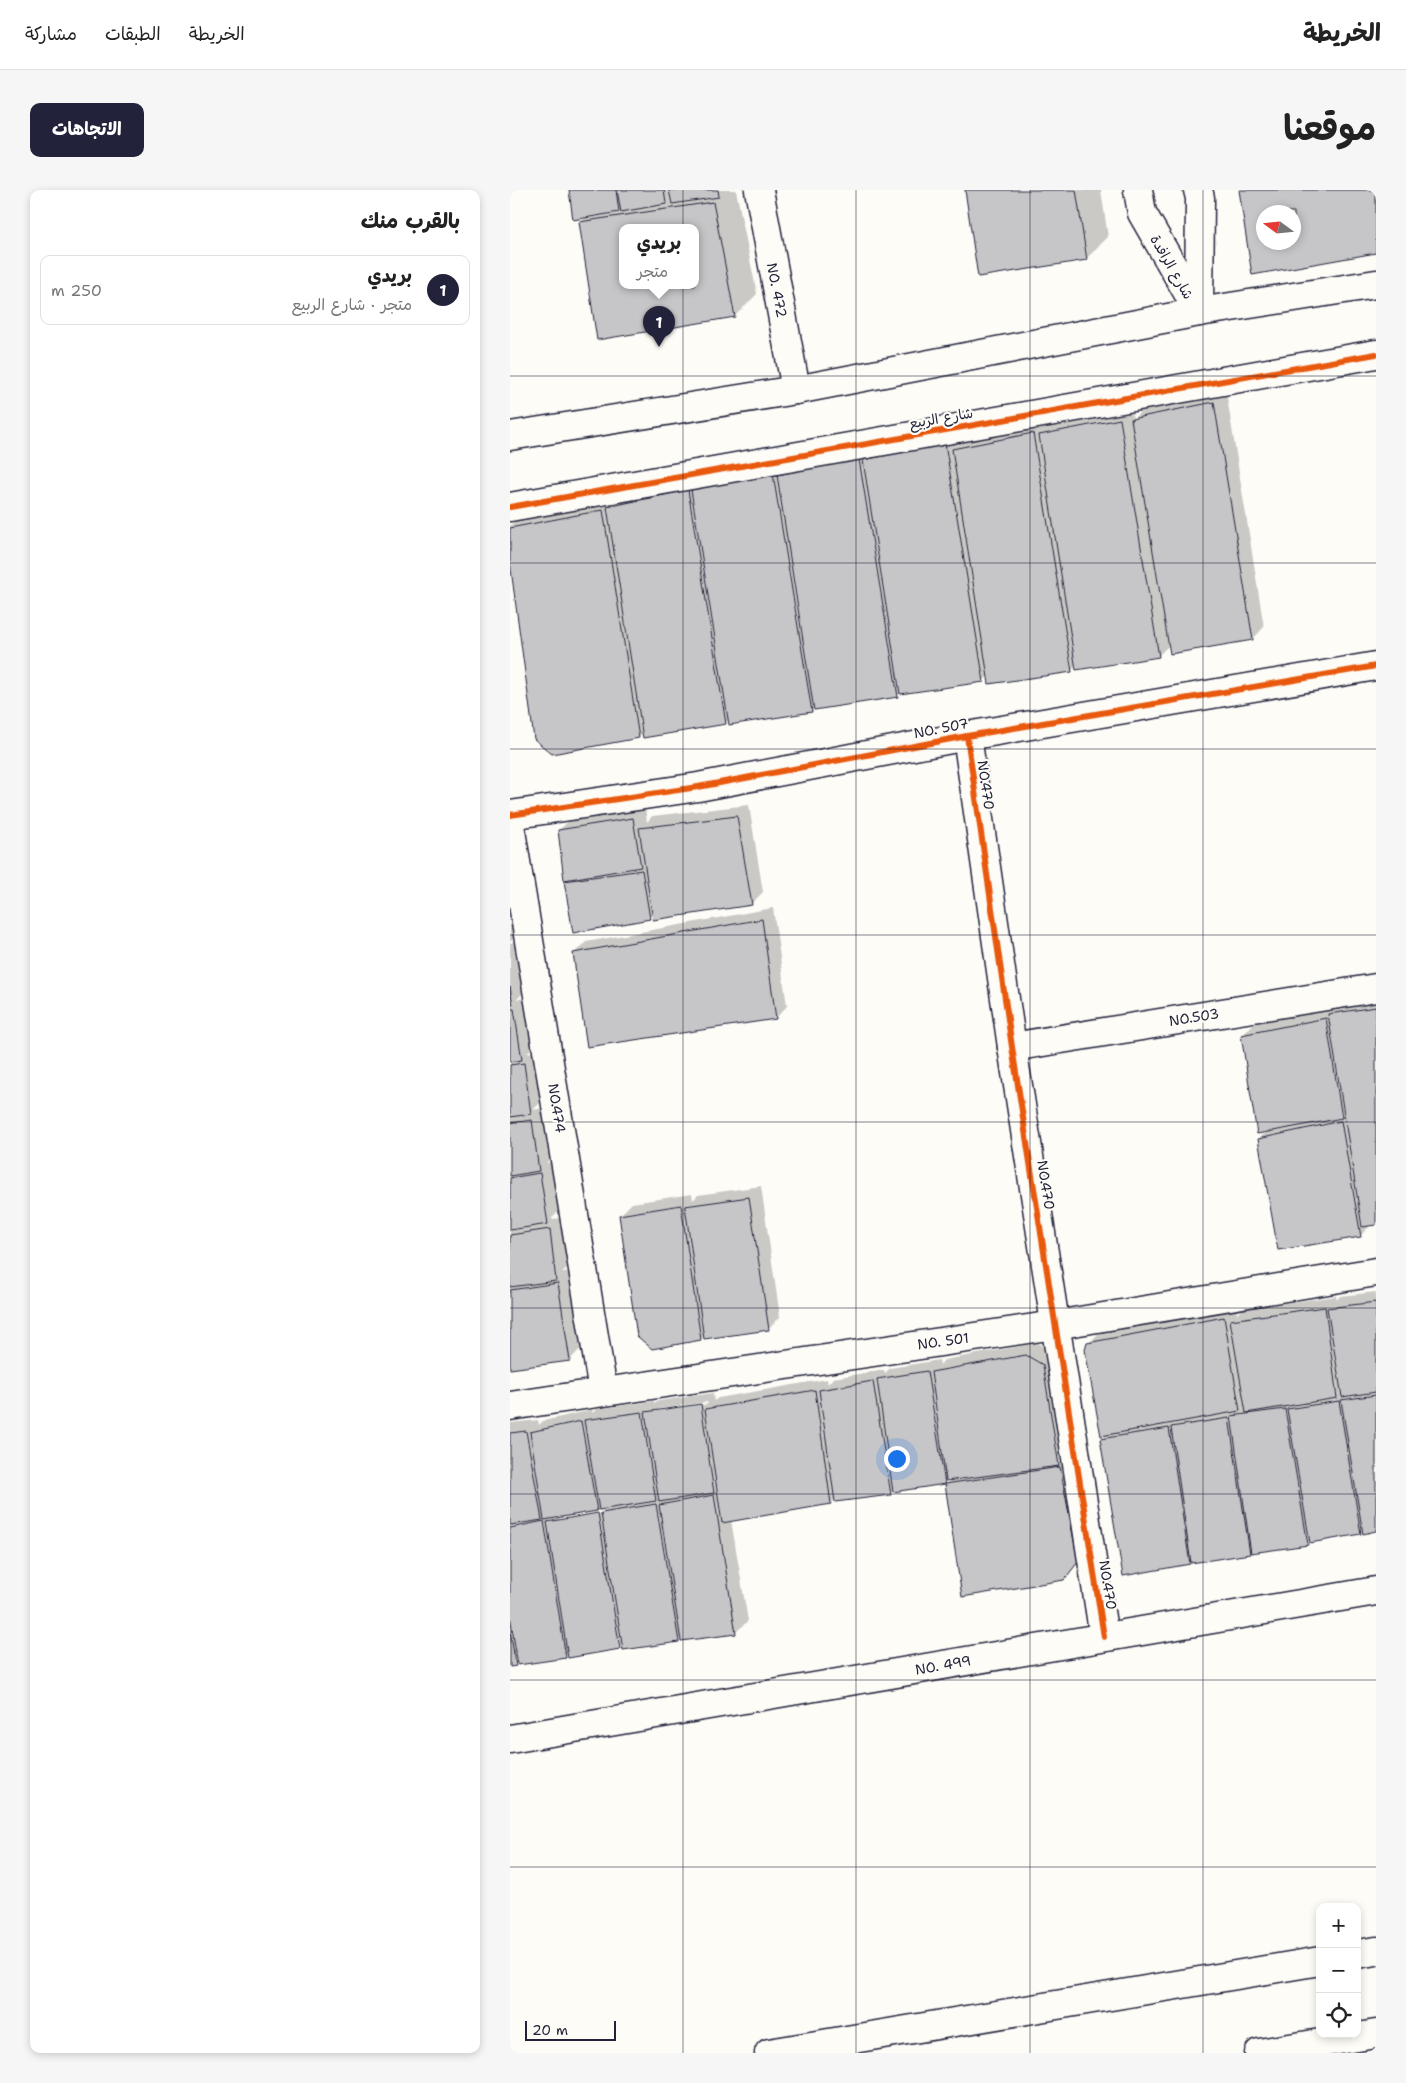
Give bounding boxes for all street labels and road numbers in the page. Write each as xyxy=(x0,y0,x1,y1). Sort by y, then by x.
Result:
street label: شارع الرافدة xyxy=(1145,232,1198,303)
street label: NO. 472 xyxy=(763,261,791,319)
street label: شارع الربيع xyxy=(908,404,975,434)
street label: NO. 507 xyxy=(912,714,970,742)
street label: NO.470 xyxy=(974,759,998,811)
street label: NO.503 xyxy=(1168,1004,1220,1030)
street label: NO.474 xyxy=(544,1082,570,1134)
street label: NO.470 xyxy=(1033,1159,1059,1211)
street label: NO. 501 xyxy=(916,1328,970,1354)
street label: NO.470 xyxy=(1095,1559,1121,1611)
street label: NO. 499 xyxy=(914,1651,972,1679)

